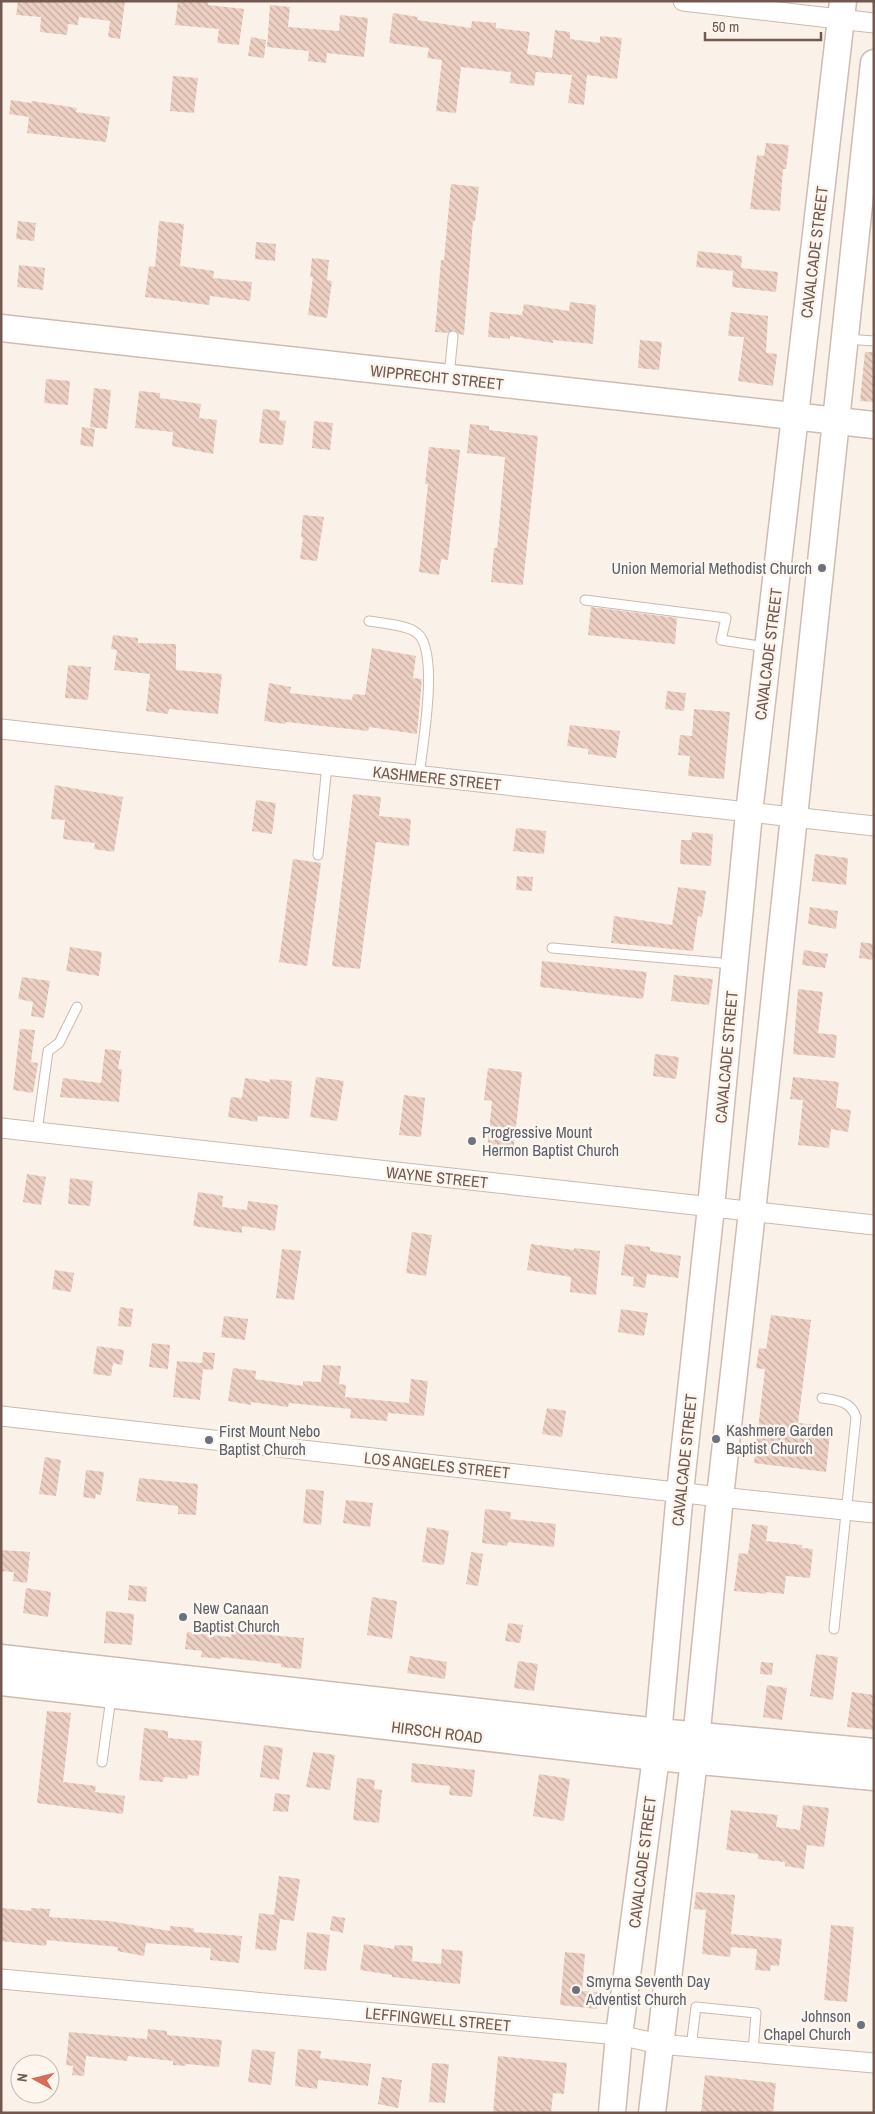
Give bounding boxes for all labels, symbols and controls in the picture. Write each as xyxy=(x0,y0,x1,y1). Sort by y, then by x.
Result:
scale bar xyxy=(705,10,821,42)
text: 50 m xyxy=(712,16,739,37)
street label: CAVALCADE STREET xyxy=(795,185,833,319)
street label: WIPPRECHT STREET xyxy=(369,359,505,395)
place label: Union Memorial Methodist Church xyxy=(611,557,812,579)
marker: Union Memorial Methodist Church xyxy=(816,562,828,574)
street label: CAVALCADE STREET xyxy=(749,587,787,721)
street label: KASHMERE STREET xyxy=(372,760,502,796)
street label: CAVALCADE STREET xyxy=(709,990,743,1124)
place label: Progressive Mount Hermon Baptist Church xyxy=(482,1121,619,1161)
marker: Progressive Mount Hermon Baptist Church xyxy=(466,1135,478,1147)
street label: WAYNE STREET xyxy=(385,1161,489,1193)
street label: CAVALCADE STREET xyxy=(666,1393,702,1527)
place label: Kashmere Garden Baptist Church xyxy=(726,1419,833,1459)
place label: First Mount Nebo Baptist Church xyxy=(219,1420,320,1460)
marker: Kashmere Garden Baptist Church xyxy=(710,1433,722,1445)
marker: First Mount Nebo Baptist Church xyxy=(203,1434,215,1446)
street label: LOS ANGELES STREET xyxy=(363,1446,511,1484)
place label: New Canaan Baptist Church xyxy=(193,1597,280,1637)
marker: New Canaan Baptist Church xyxy=(177,1611,189,1623)
street label: HIRSCH ROAD xyxy=(390,1715,484,1749)
street label: CAVALCADE STREET xyxy=(623,1795,661,1929)
place label: Smyrna Seventh Day Adventist Church xyxy=(585,1970,710,2010)
marker: Smyrna Seventh Day Adventist Church xyxy=(570,1984,582,1996)
street label: LEFFINGWELL STREET xyxy=(364,2002,512,2036)
place label: Johnson Chapel Church xyxy=(763,2005,851,2045)
marker: Johnson Chapel Church xyxy=(855,2019,867,2031)
north arrow xyxy=(10,2054,60,2104)
text: N xyxy=(13,2072,32,2083)

